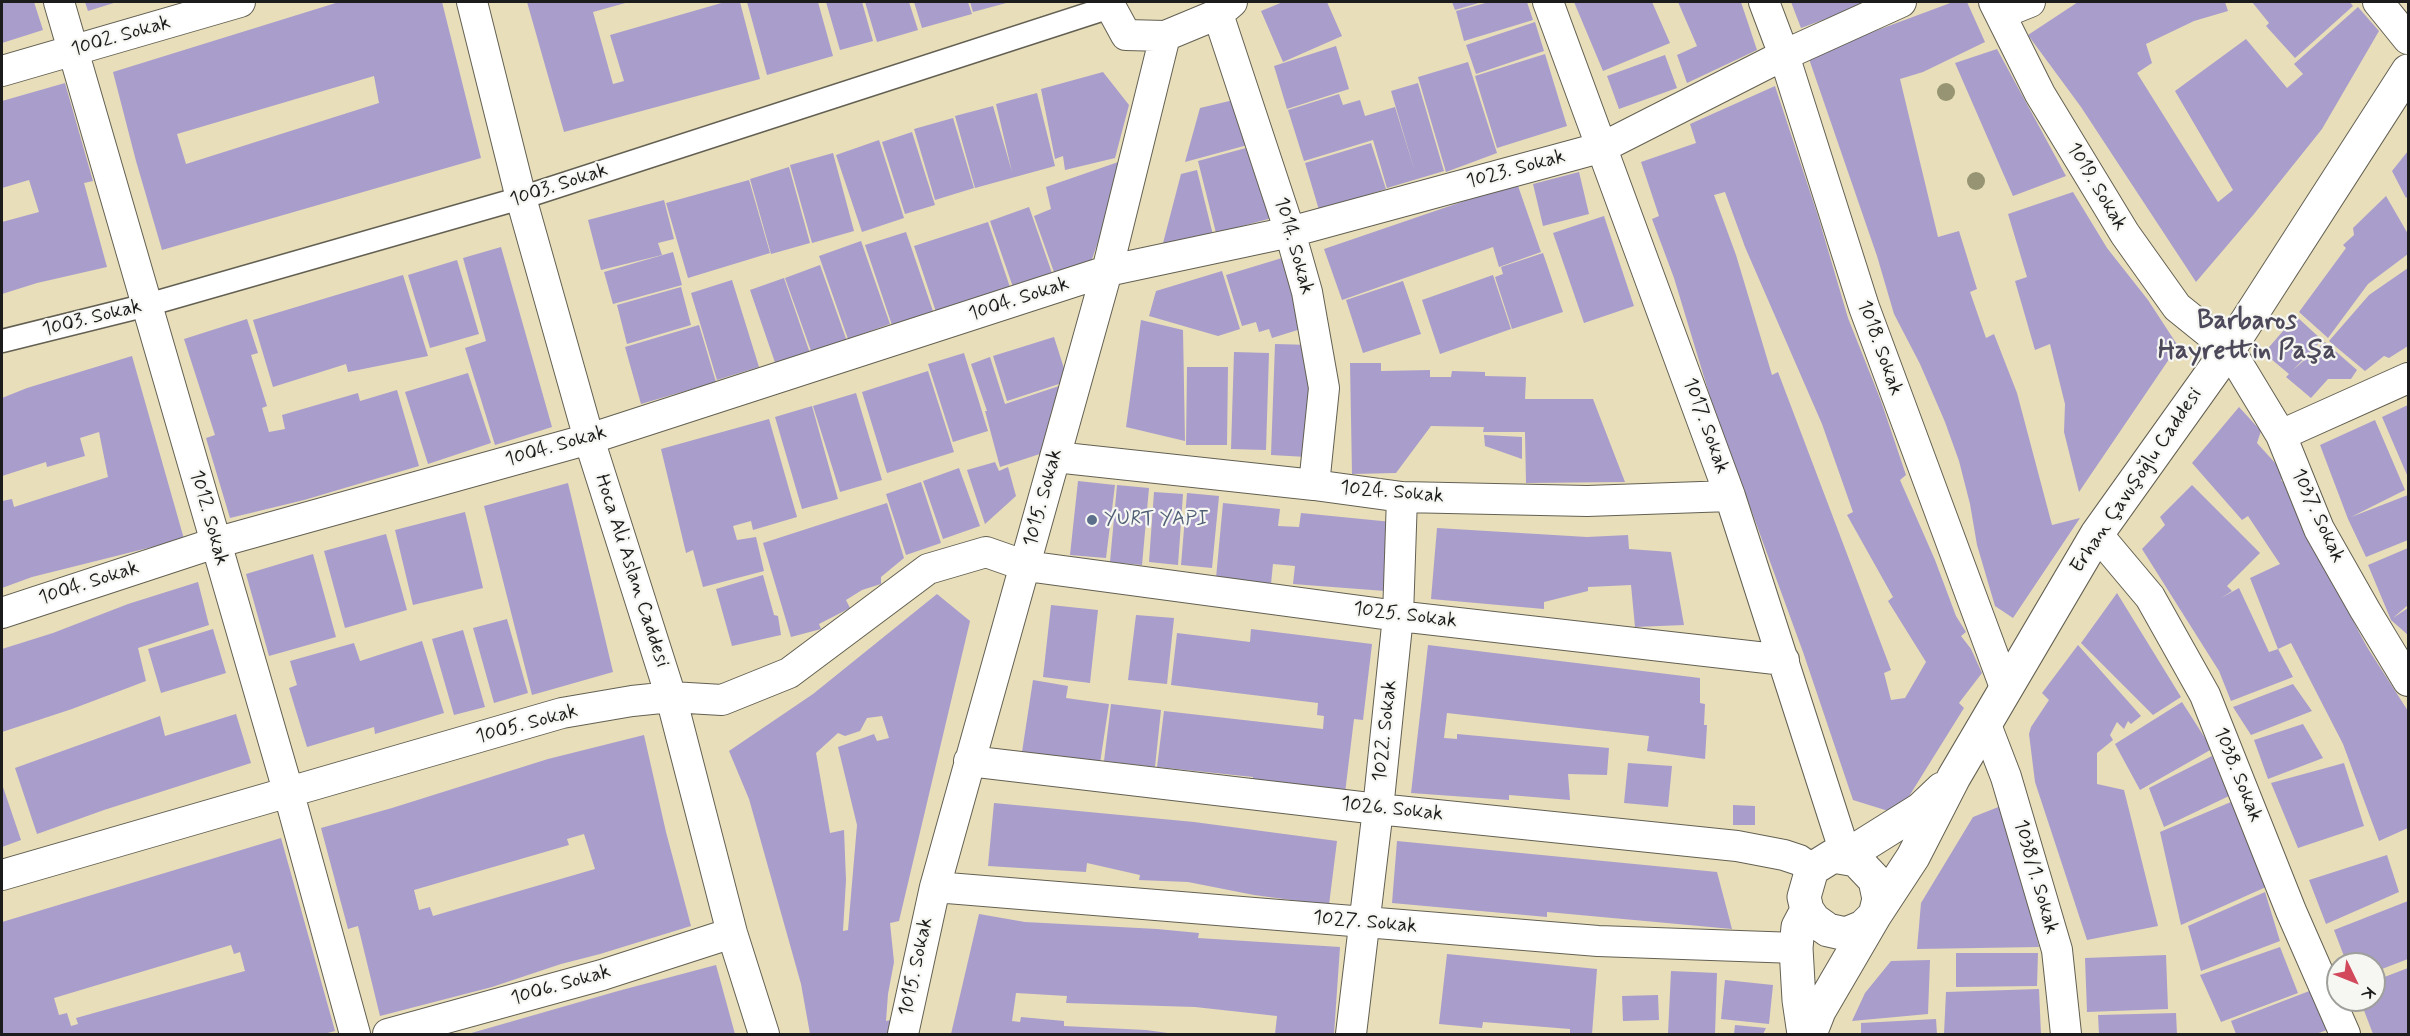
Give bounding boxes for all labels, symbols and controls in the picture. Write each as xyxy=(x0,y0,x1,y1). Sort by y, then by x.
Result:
street label: 1002. Sokak xyxy=(68,11,174,63)
street label: 1019. Sokak xyxy=(2060,139,2132,235)
street label: 1023. Sokak xyxy=(1464,145,1568,195)
street label: 1003. Sokak xyxy=(507,159,611,213)
street label: 1014. Sokak xyxy=(1268,195,1318,297)
street label: 1004. Sokak xyxy=(966,272,1072,328)
street label: 1003. Sokak xyxy=(40,295,144,343)
street label: 1018. Sokak xyxy=(1851,297,1907,399)
district label: Barbaros Hayrettin Paşa xyxy=(2158,307,2336,368)
street label: 1017. Sokak xyxy=(1677,375,1733,477)
street label: Erhan Çavuşoğlu Caddesi xyxy=(2066,384,2208,578)
street label: 1004. Sokak xyxy=(503,421,609,473)
street label: 1015. Sokak xyxy=(1019,446,1069,550)
street label: 1037. Sokak xyxy=(2285,465,2349,567)
street label: 1012. Sokak xyxy=(183,468,233,568)
street label: Hoca Ali Aslan Caddesi xyxy=(588,471,674,671)
street label: 1024. Sokak xyxy=(1339,477,1445,509)
place label: YURT YAPI xyxy=(1104,508,1209,532)
marker: YURT YAPI xyxy=(1085,513,1099,527)
street label: 1004. Sokak xyxy=(36,556,142,612)
street label: 1025. Sokak xyxy=(1352,598,1458,634)
street label: 1022. Sokak xyxy=(1369,679,1403,783)
street label: 1005. Sokak xyxy=(473,700,581,750)
street label: 1038. Sokak xyxy=(2207,724,2267,826)
street label: 1026. Sokak xyxy=(1340,793,1444,827)
street label: 1038/1. Sokak xyxy=(2007,817,2063,937)
street label: 1027. Sokak xyxy=(1312,906,1418,940)
street label: 1015. Sokak xyxy=(895,915,939,1019)
north arrow xyxy=(2326,952,2386,1012)
street label: 1006. Sokak xyxy=(508,960,614,1012)
text: K xyxy=(2357,982,2380,1005)

